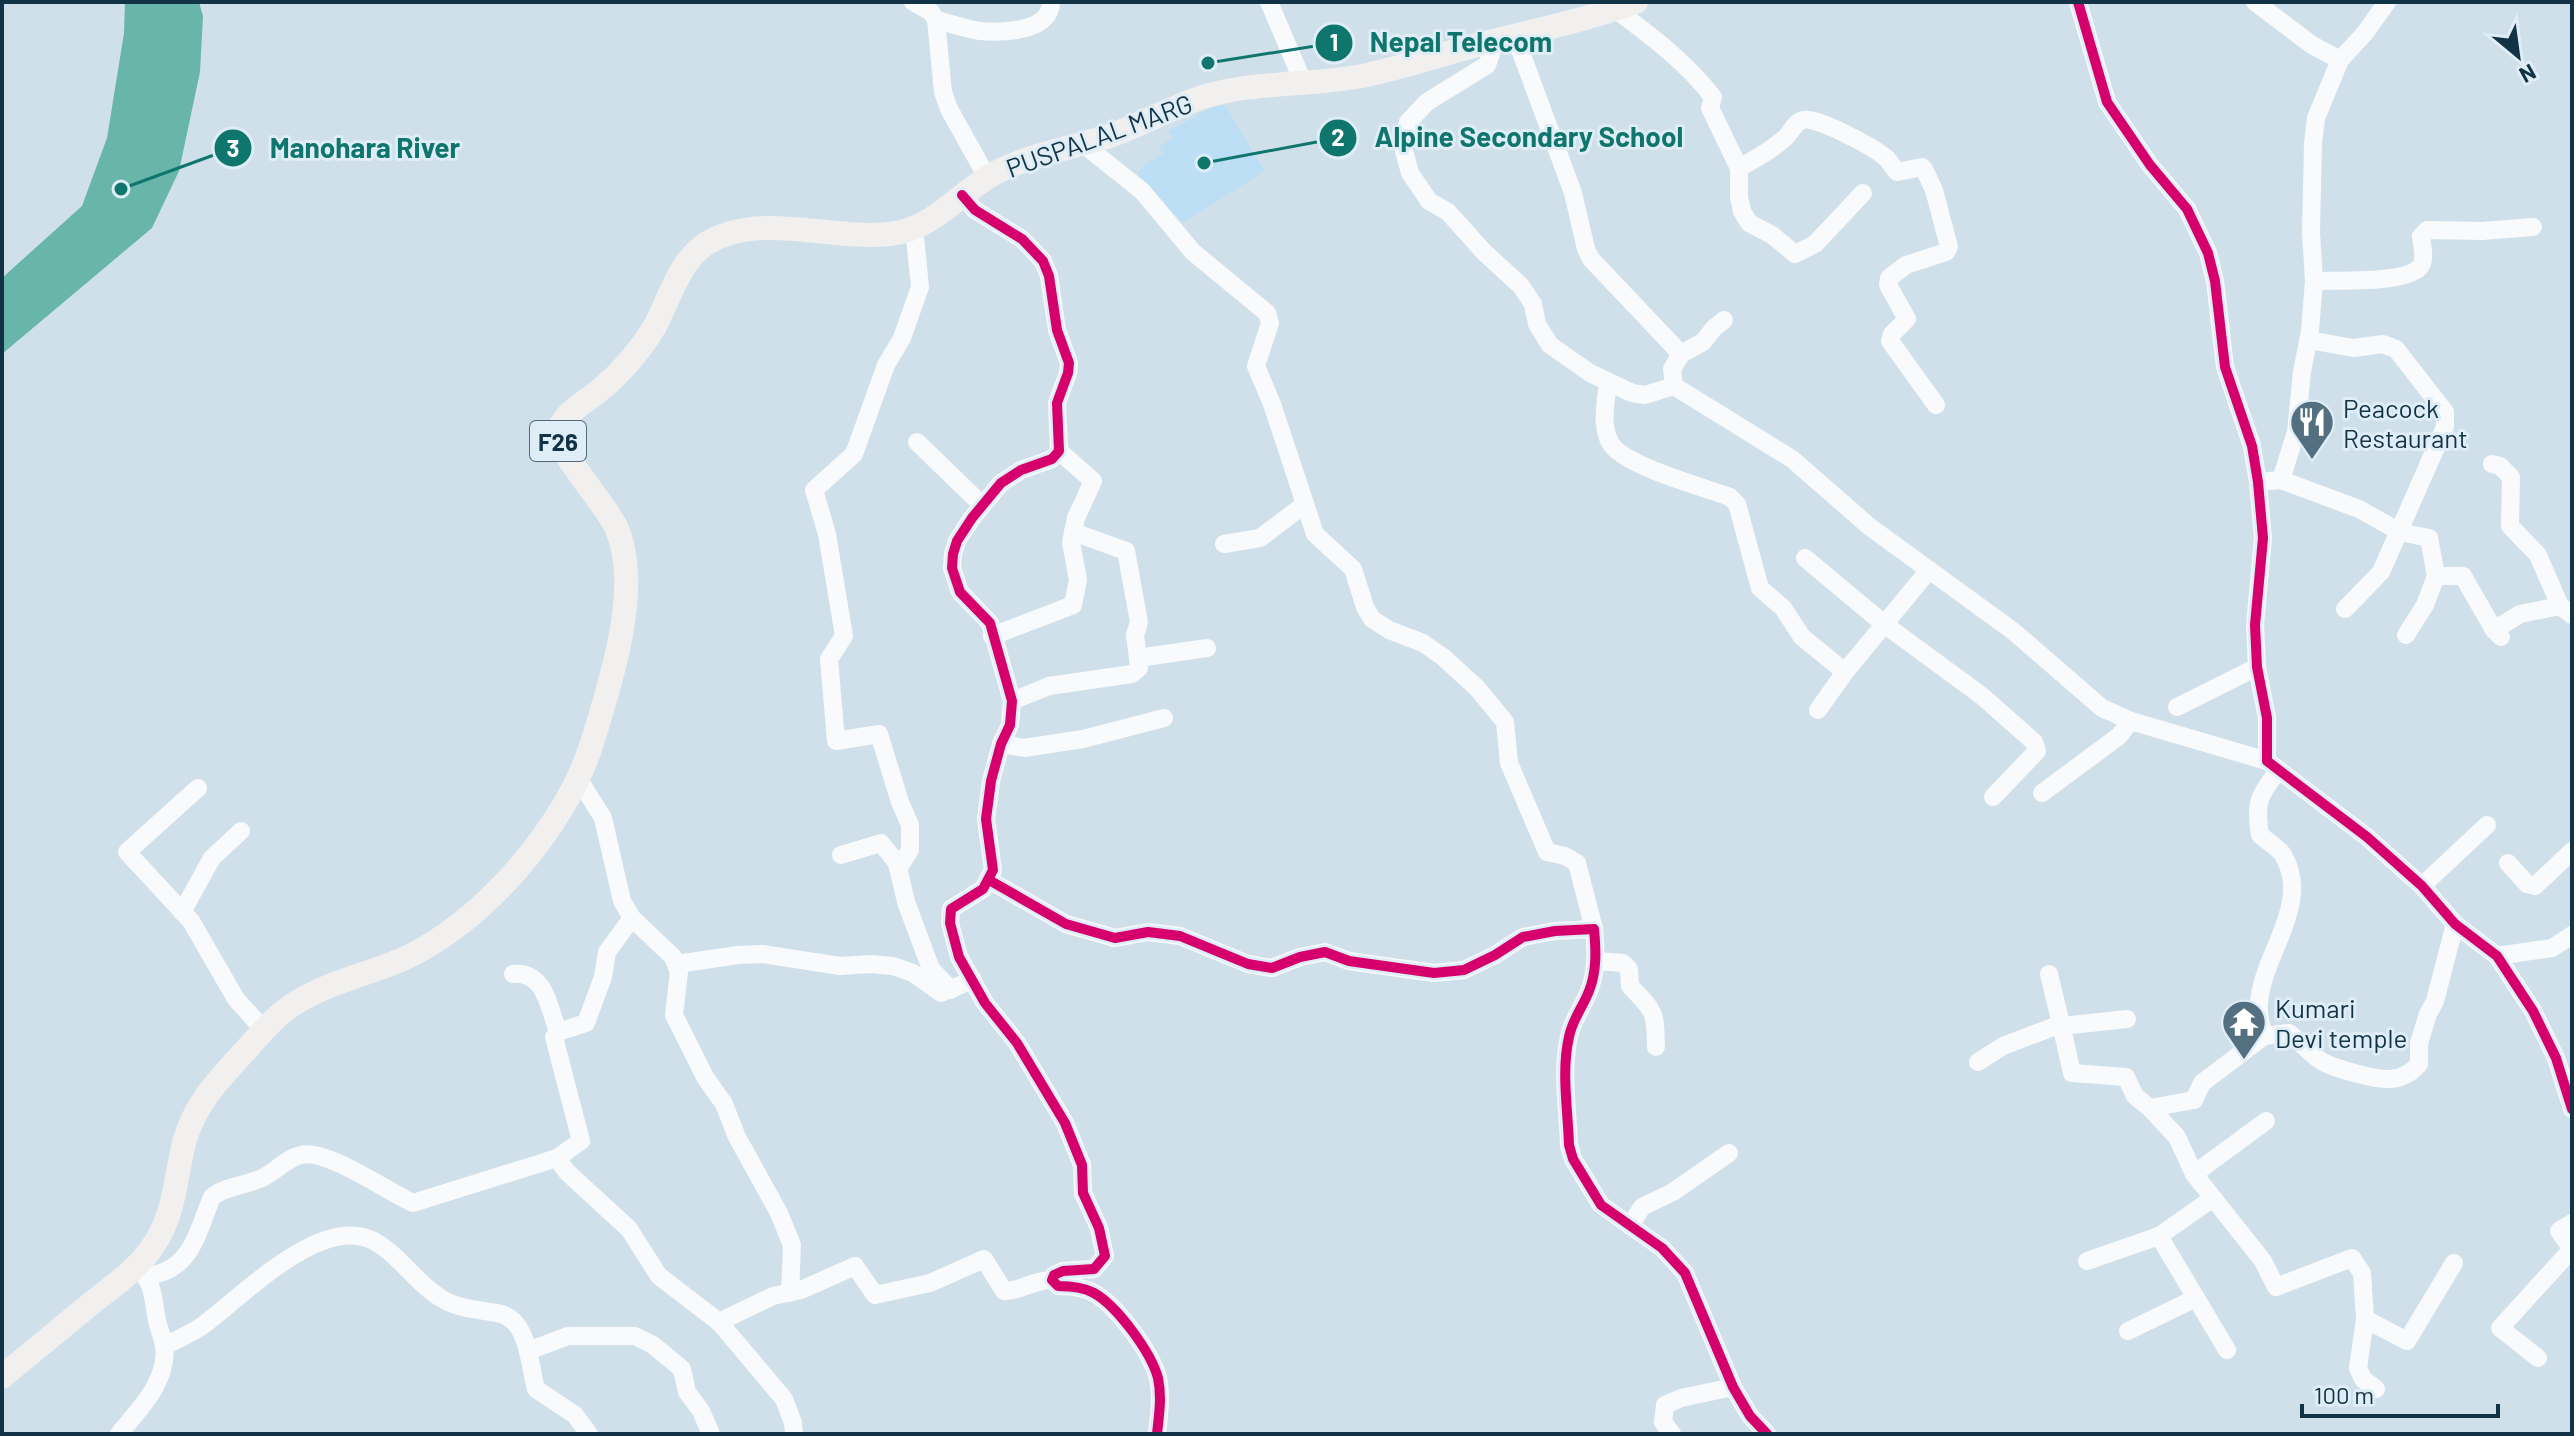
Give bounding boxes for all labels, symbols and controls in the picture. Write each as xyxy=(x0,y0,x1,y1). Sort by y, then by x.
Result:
north arrow xyxy=(2478,16,2558,96)
callout: Nepal Telecom xyxy=(1314,17,1568,69)
text: Nepal Telecom xyxy=(1370,24,1552,58)
text: 1 xyxy=(1330,27,1338,56)
text: N xyxy=(2515,59,2541,89)
street label: PUSPALAL MARG xyxy=(1002,87,1196,183)
callout: Alpine Secondary School xyxy=(1318,112,1699,164)
text: Alpine Secondary School xyxy=(1375,119,1683,153)
callout: Manohara River xyxy=(213,122,476,174)
text: 2 xyxy=(1331,122,1345,151)
text: Manohara River xyxy=(270,130,461,164)
text: 3 xyxy=(227,133,239,162)
place label: Peacock Restaurant xyxy=(2343,392,2468,453)
restaurant icon: Peacock Restaurant xyxy=(2288,398,2336,461)
road number: F26 xyxy=(530,421,586,461)
place label: Kumari Devi temple xyxy=(2275,992,2407,1053)
temple icon: Kumari Devi temple xyxy=(2220,998,2268,1061)
scale bar xyxy=(2302,1368,2498,1418)
text: 100 m xyxy=(2314,1380,2374,1409)

